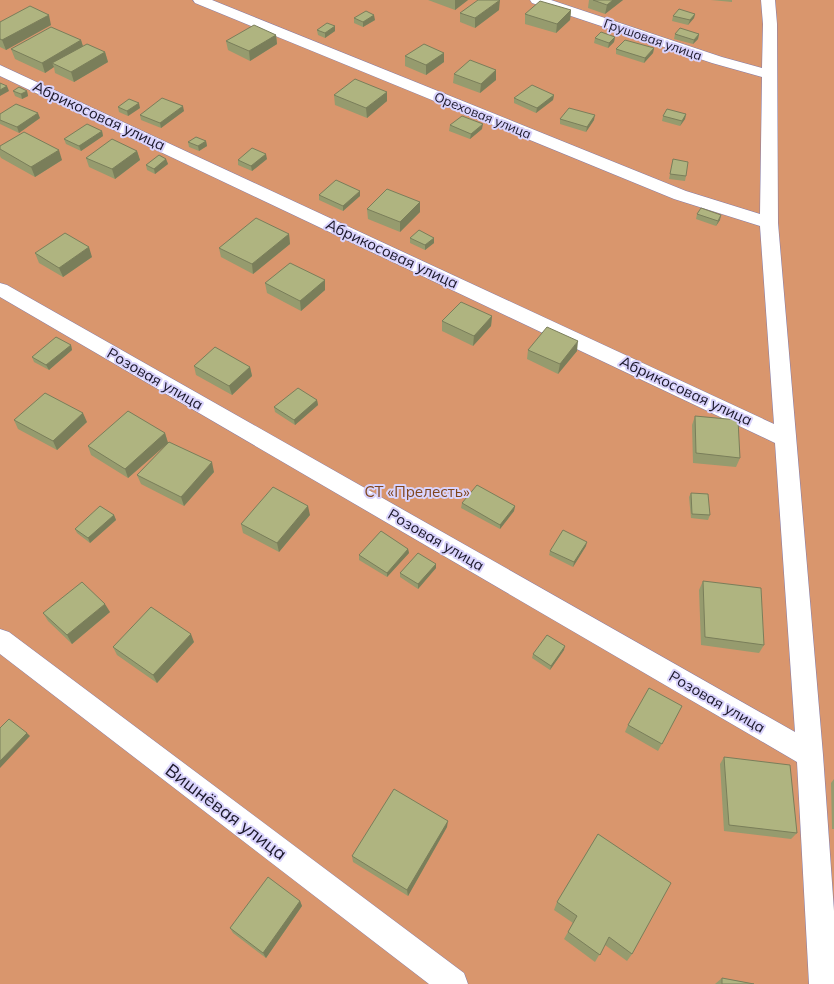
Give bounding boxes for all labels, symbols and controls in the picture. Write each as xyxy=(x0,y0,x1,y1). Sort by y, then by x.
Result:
street label: Грушовая улица xyxy=(602,15,704,63)
street label: Абрикосовая улица xyxy=(30,77,168,155)
street label: Ореховая улица xyxy=(432,88,534,142)
street label: Абрикосовая улица xyxy=(323,215,461,293)
street label: Розовая улица xyxy=(104,343,207,414)
street label: Абрикосовая улица xyxy=(617,352,755,430)
park label: СТ «Прелесть» xyxy=(364,482,470,501)
street label: Розовая улица xyxy=(385,504,488,575)
street label: Розовая улица xyxy=(666,666,769,737)
street label: Вишнёвая улица xyxy=(161,758,292,865)

